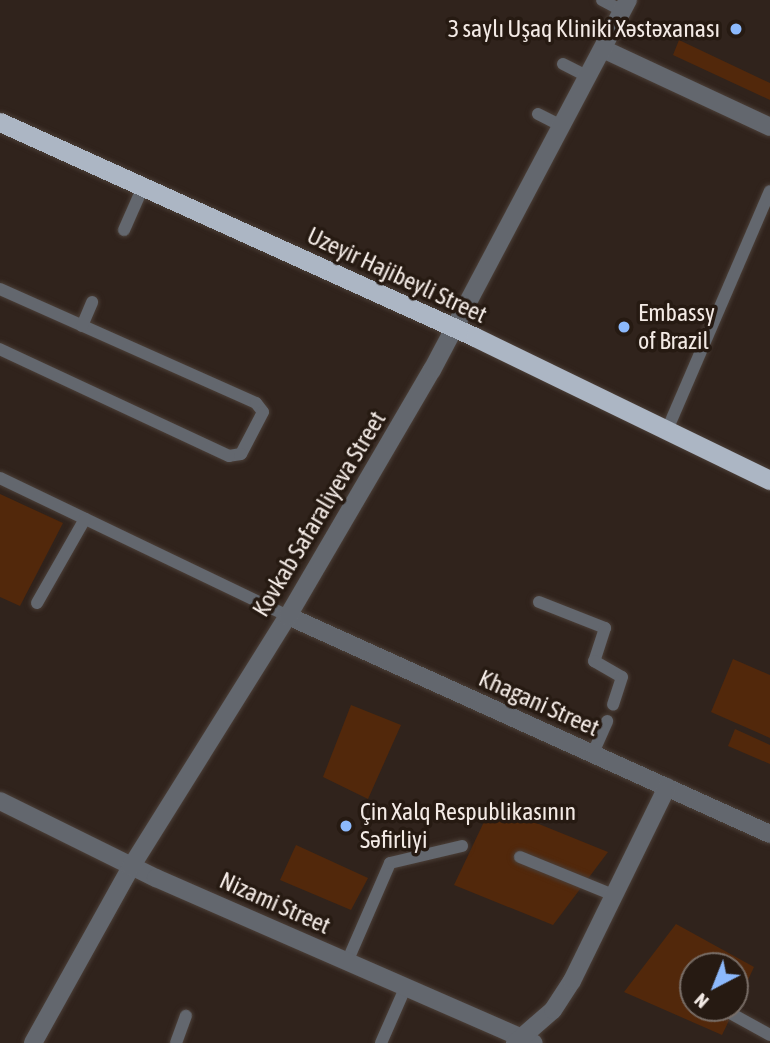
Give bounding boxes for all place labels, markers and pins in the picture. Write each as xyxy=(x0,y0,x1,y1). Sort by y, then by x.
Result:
place label: 3 saylı Uşaq Kliniki Xəstəxanası xyxy=(448,15,720,43)
marker: 3 saylı Uşaq Kliniki Xəstəxanası xyxy=(726,19,746,39)
place label: Embassy of Brazil xyxy=(638,299,715,355)
marker: Embassy of Brazil xyxy=(616,319,632,335)
place label: Çin Xalq Respublikasının Səfirliyi xyxy=(360,798,576,854)
marker: Çin Xalq Respublikasının Səfirliyi xyxy=(338,818,354,834)

